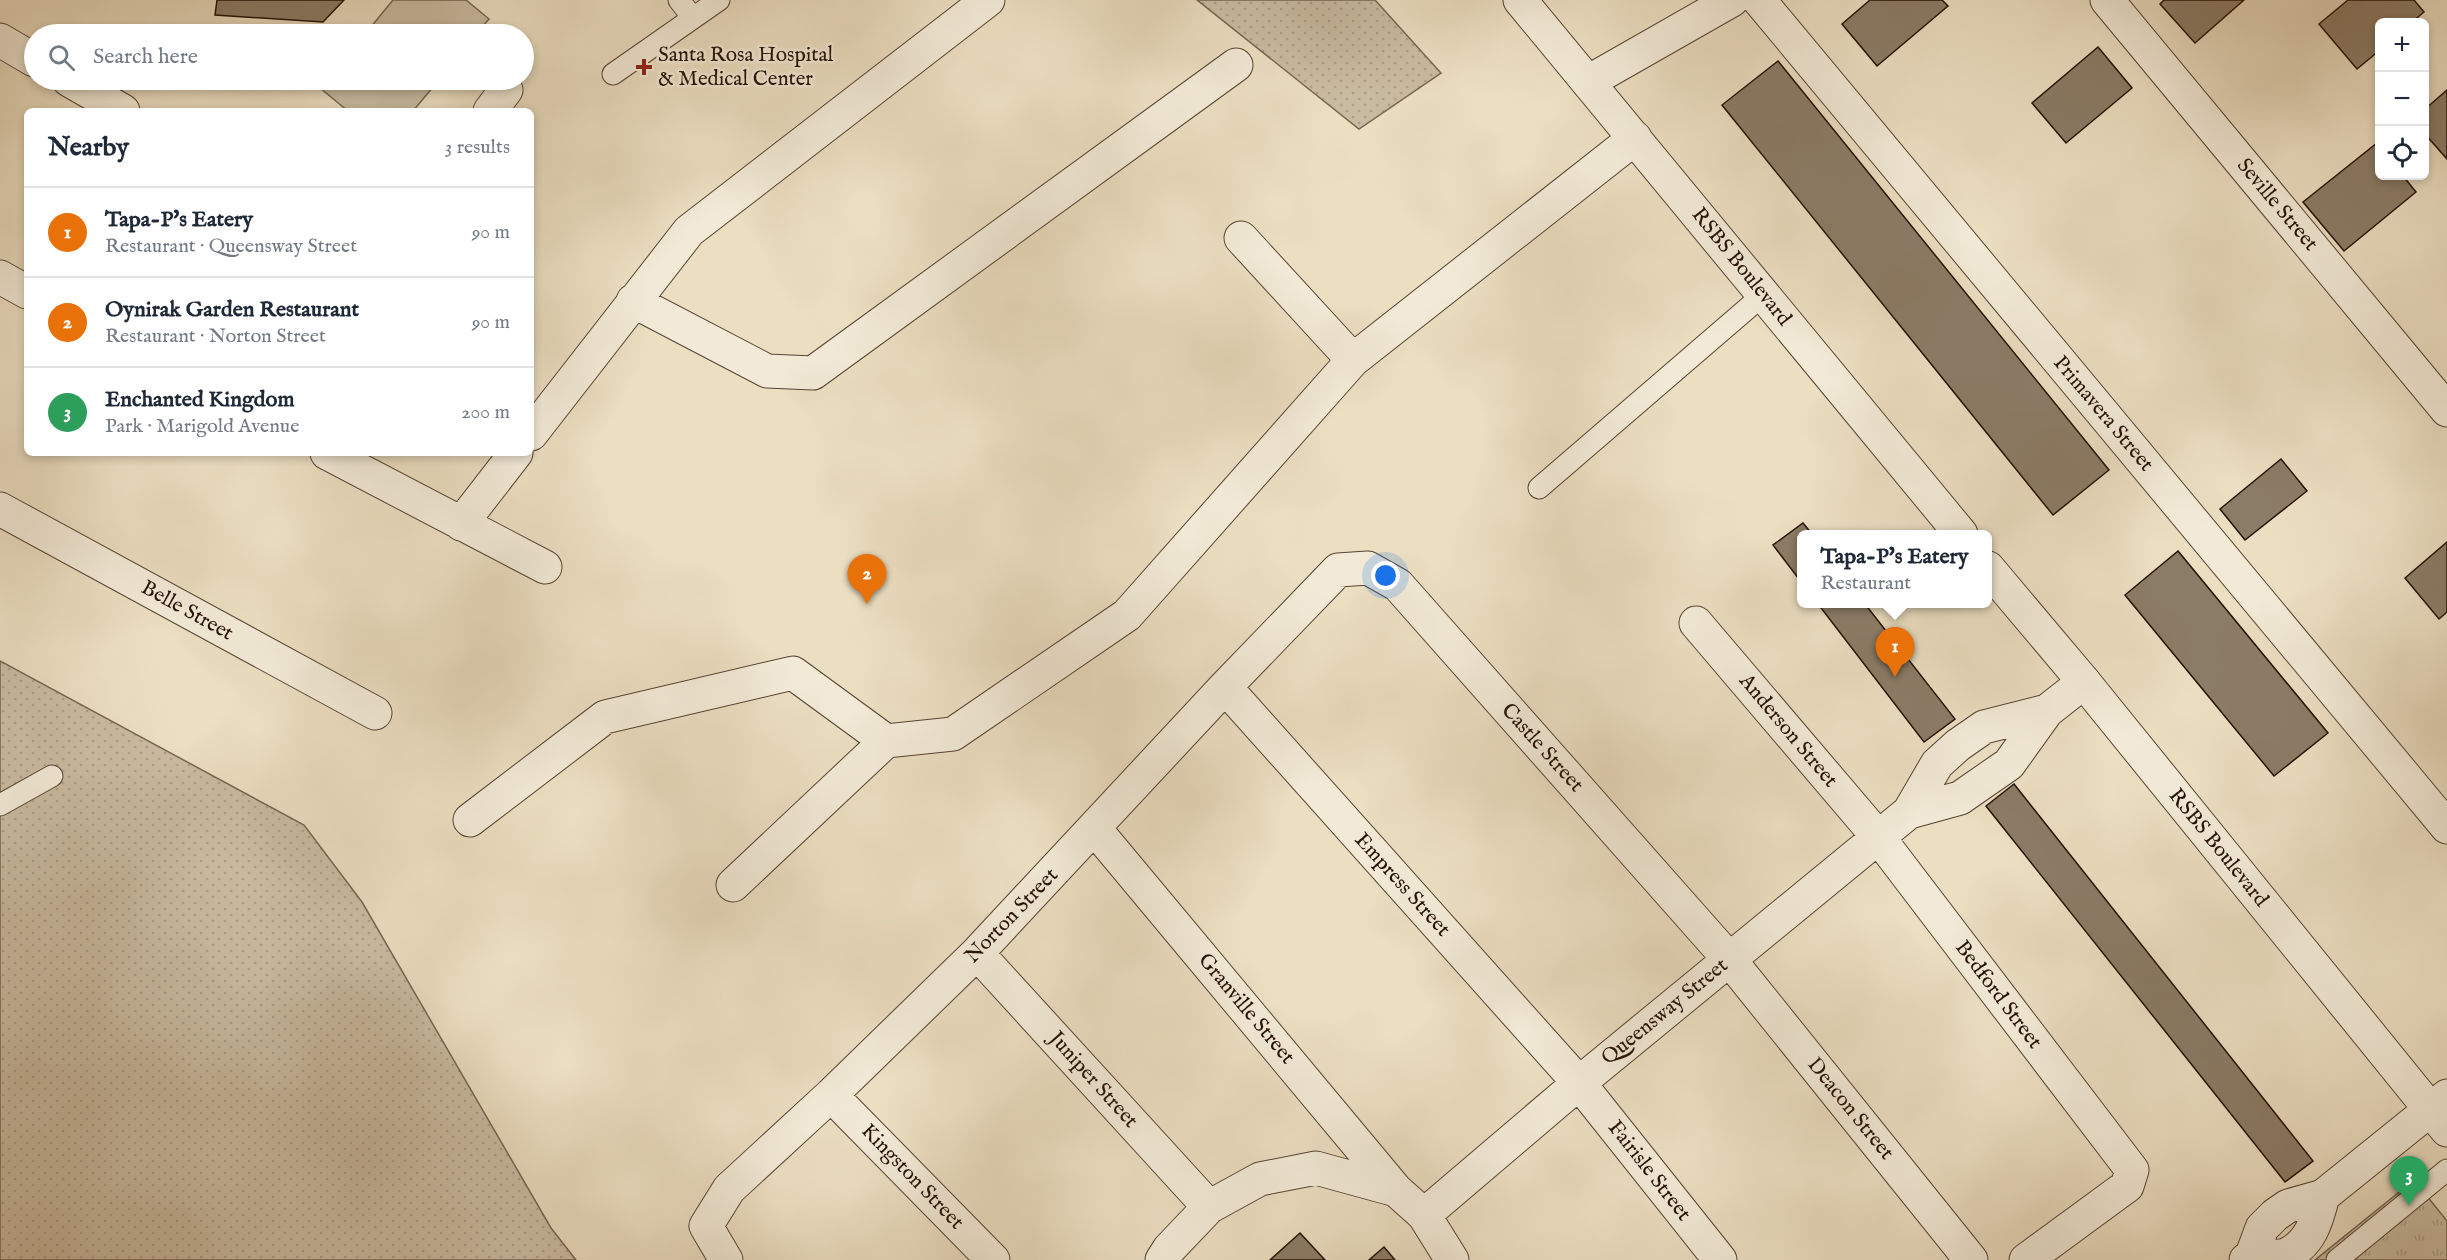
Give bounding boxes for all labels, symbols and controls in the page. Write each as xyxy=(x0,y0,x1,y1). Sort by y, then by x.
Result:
map controls xyxy=(2375,18,2429,180)
button: + xyxy=(2375,18,2429,72)
search box xyxy=(24,24,534,90)
icon: search xyxy=(45,41,78,74)
place label: Santa Rosa Hospital & Medical Center xyxy=(658,42,834,93)
text: Search here xyxy=(93,43,198,71)
marker: Santa Rosa Hospital & Medical Center xyxy=(635,58,653,76)
button: − xyxy=(2375,72,2429,126)
button: locate xyxy=(2375,126,2429,180)
text: Nearby xyxy=(48,131,129,164)
text: 3 results xyxy=(445,135,510,160)
street label: Seville Street xyxy=(2230,153,2324,257)
street label: RSBS Boulevard xyxy=(1685,202,1797,332)
text: Tapa-P's Eatery xyxy=(105,206,253,234)
text: 1 xyxy=(64,220,71,245)
text: 90 m xyxy=(472,220,510,245)
text: Restaurant · Queensway Street xyxy=(105,234,357,259)
text: Oynirak Garden Restaurant xyxy=(105,296,359,324)
text: 2 xyxy=(63,310,72,335)
text: 90 m xyxy=(472,310,510,335)
text: Restaurant · Norton Street xyxy=(105,324,326,349)
street label: Primavera Street xyxy=(2047,351,2159,477)
text: Enchanted Kingdom xyxy=(105,386,294,414)
text: 3 xyxy=(64,400,71,425)
text: 200 m xyxy=(461,400,510,425)
text: Park · Marigold Avenue xyxy=(105,414,299,439)
popup xyxy=(1797,530,1992,608)
text: Tapa-P's Eatery xyxy=(1821,543,1968,571)
pin: 2 xyxy=(848,554,886,604)
your location xyxy=(1371,561,1400,590)
text: Restaurant xyxy=(1821,571,1911,596)
street label: Belle Street xyxy=(136,575,238,647)
pin: 1 xyxy=(1876,628,1914,677)
street label: Anderson Street xyxy=(1732,668,1843,793)
street label: Castle Street xyxy=(1495,698,1589,798)
street label: RSBS Boulevard xyxy=(2162,783,2274,913)
street label: Empress Street xyxy=(1348,827,1456,943)
street label: Norton Street xyxy=(960,862,1064,970)
street label: Bedford Street xyxy=(1948,935,2048,1055)
street label: Granville Street xyxy=(1192,948,1300,1070)
street label: Queensway Street xyxy=(1596,953,1734,1071)
street label: Juniper Street xyxy=(1041,1024,1144,1134)
street label: Deacon Street xyxy=(1801,1052,1899,1166)
street label: Fairisle Street xyxy=(1601,1115,1697,1227)
street label: Kingston Street xyxy=(855,1118,969,1236)
pin: 3 xyxy=(2390,1156,2428,1206)

